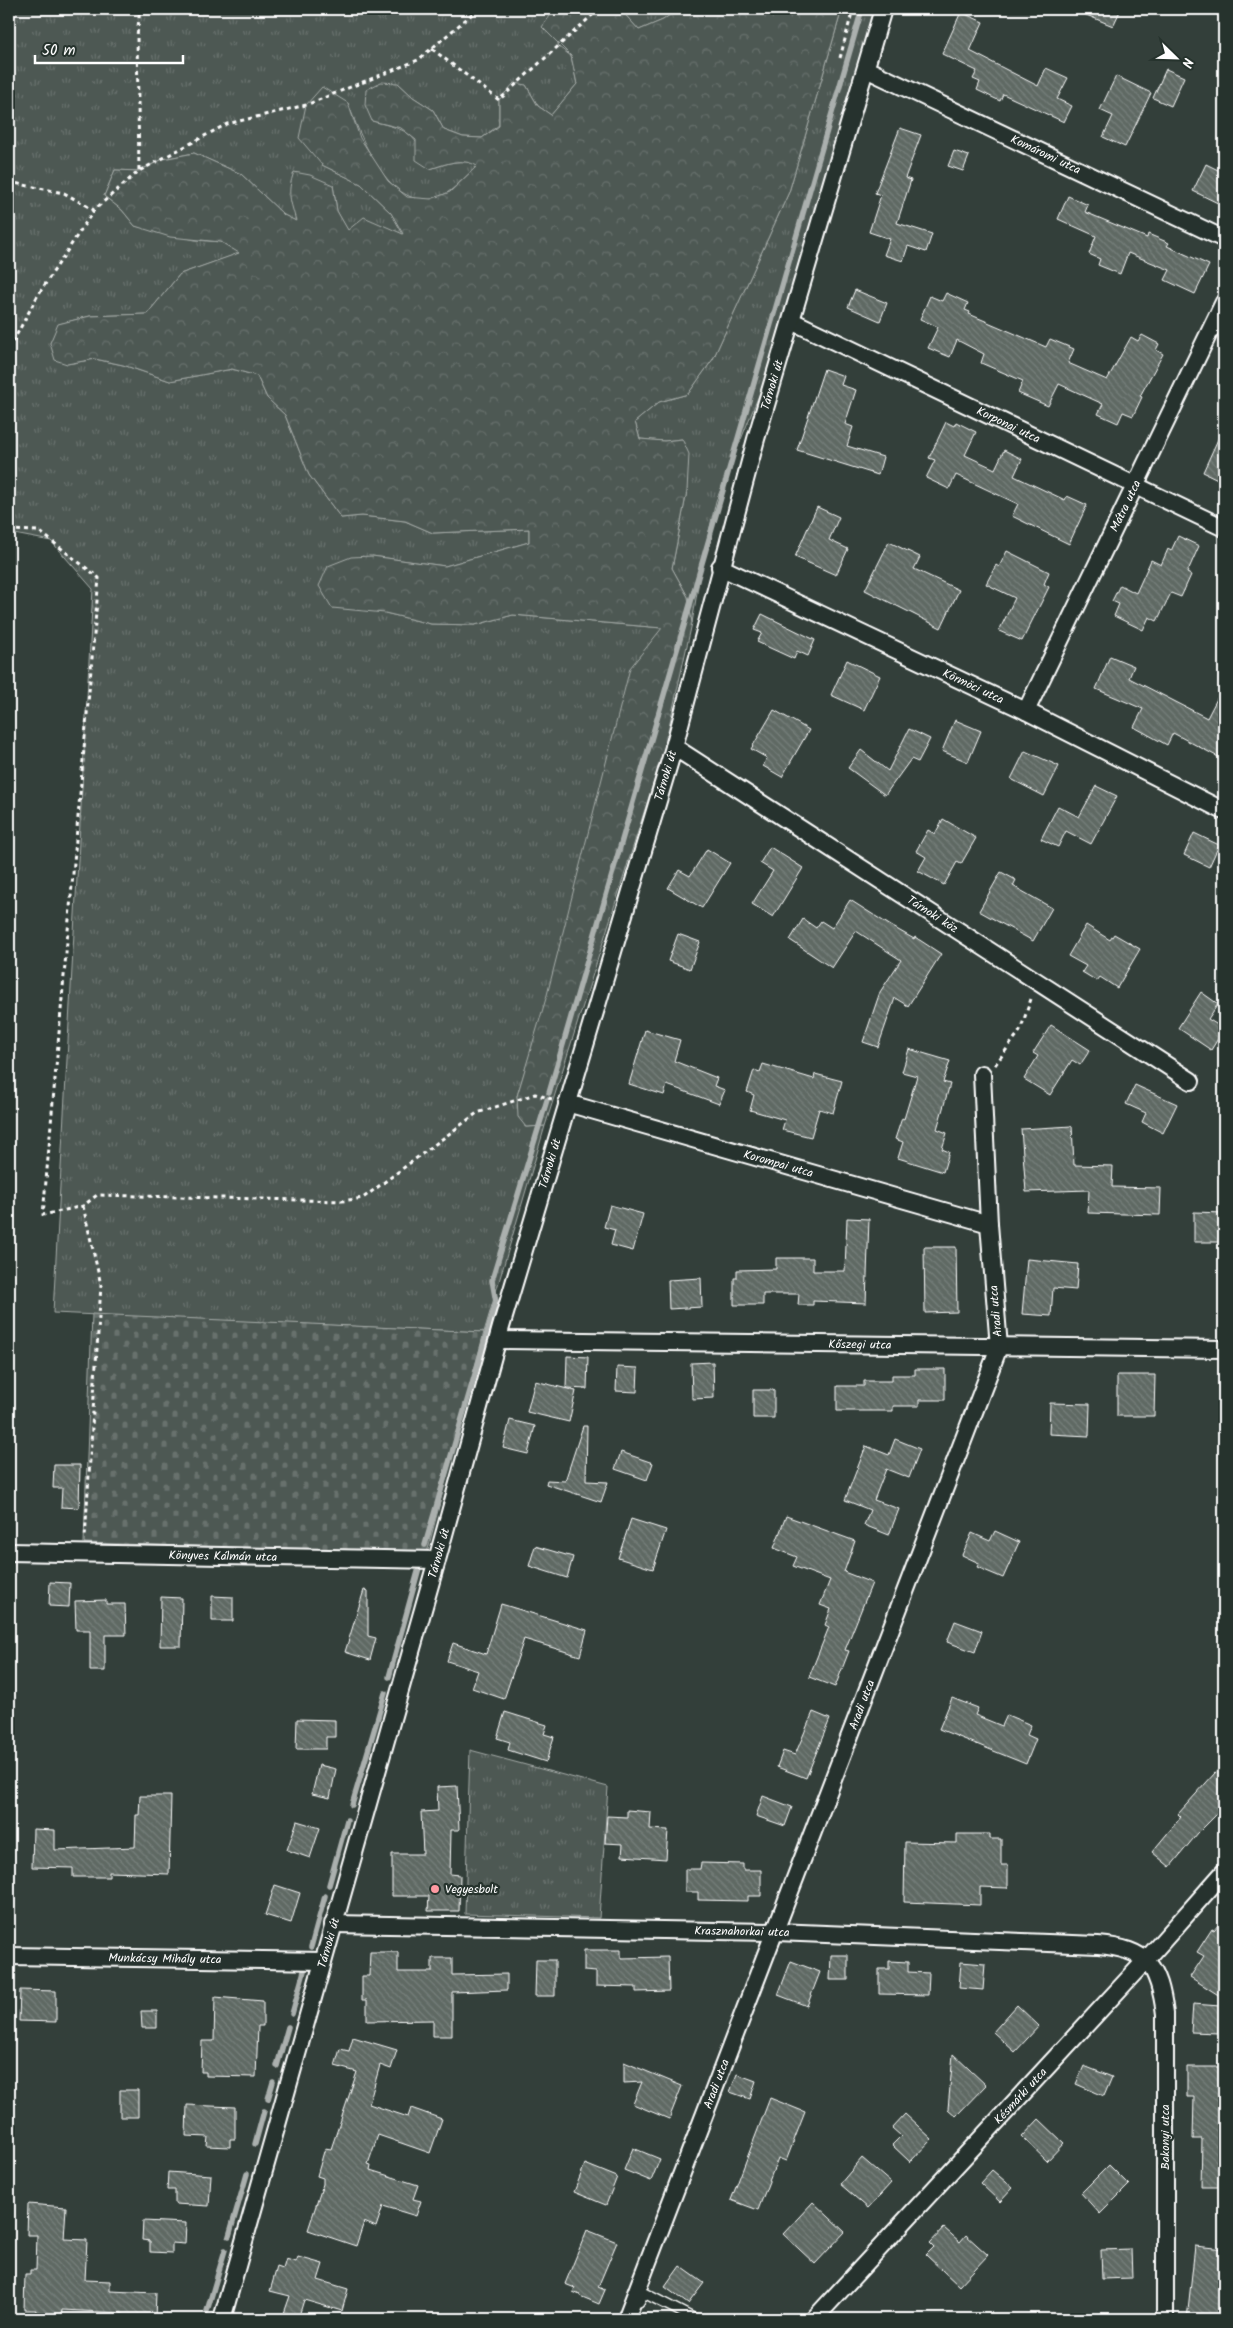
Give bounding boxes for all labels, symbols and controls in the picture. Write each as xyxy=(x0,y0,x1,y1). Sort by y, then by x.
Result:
scale bar xyxy=(35,32,182,64)
north arrow xyxy=(1150,32,1200,82)
text: 50 m xyxy=(42,39,76,63)
text: N xyxy=(1175,54,1199,71)
street label: Komáromi utca xyxy=(1007,130,1084,179)
street label: Tárnoki út xyxy=(756,357,789,412)
street label: Korponai utca xyxy=(973,401,1044,448)
street label: Mátra utca xyxy=(1105,476,1146,535)
street label: Körmöci utca xyxy=(939,664,1008,709)
street label: Tárnoki út xyxy=(649,748,682,803)
street label: Tárnoki köz xyxy=(903,891,962,938)
street label: Tárnoki út xyxy=(533,1136,566,1191)
street label: Korompai utca xyxy=(741,1145,816,1183)
street label: Aradi utca xyxy=(984,1284,1008,1338)
street label: Kőszegi utca xyxy=(828,1335,892,1354)
street label: Tárnoki út xyxy=(423,1525,455,1581)
street label: Könyves Kálmán utca xyxy=(168,1545,278,1567)
street label: Aradi utca xyxy=(844,1677,880,1732)
place label: Vegyesbolt xyxy=(445,1880,498,1899)
marker: Vegyesbolt xyxy=(429,1883,441,1895)
street label: Tárnoki út xyxy=(312,1915,345,1970)
street label: Krasznahorkai utca xyxy=(694,1921,790,1942)
street label: Munkácsy Mihály utca xyxy=(108,1948,222,1969)
street label: Aradi utca xyxy=(698,2056,735,2111)
street label: Késmárki utca xyxy=(989,2063,1052,2128)
street label: Bakonyi utca xyxy=(1156,2104,1175,2170)

